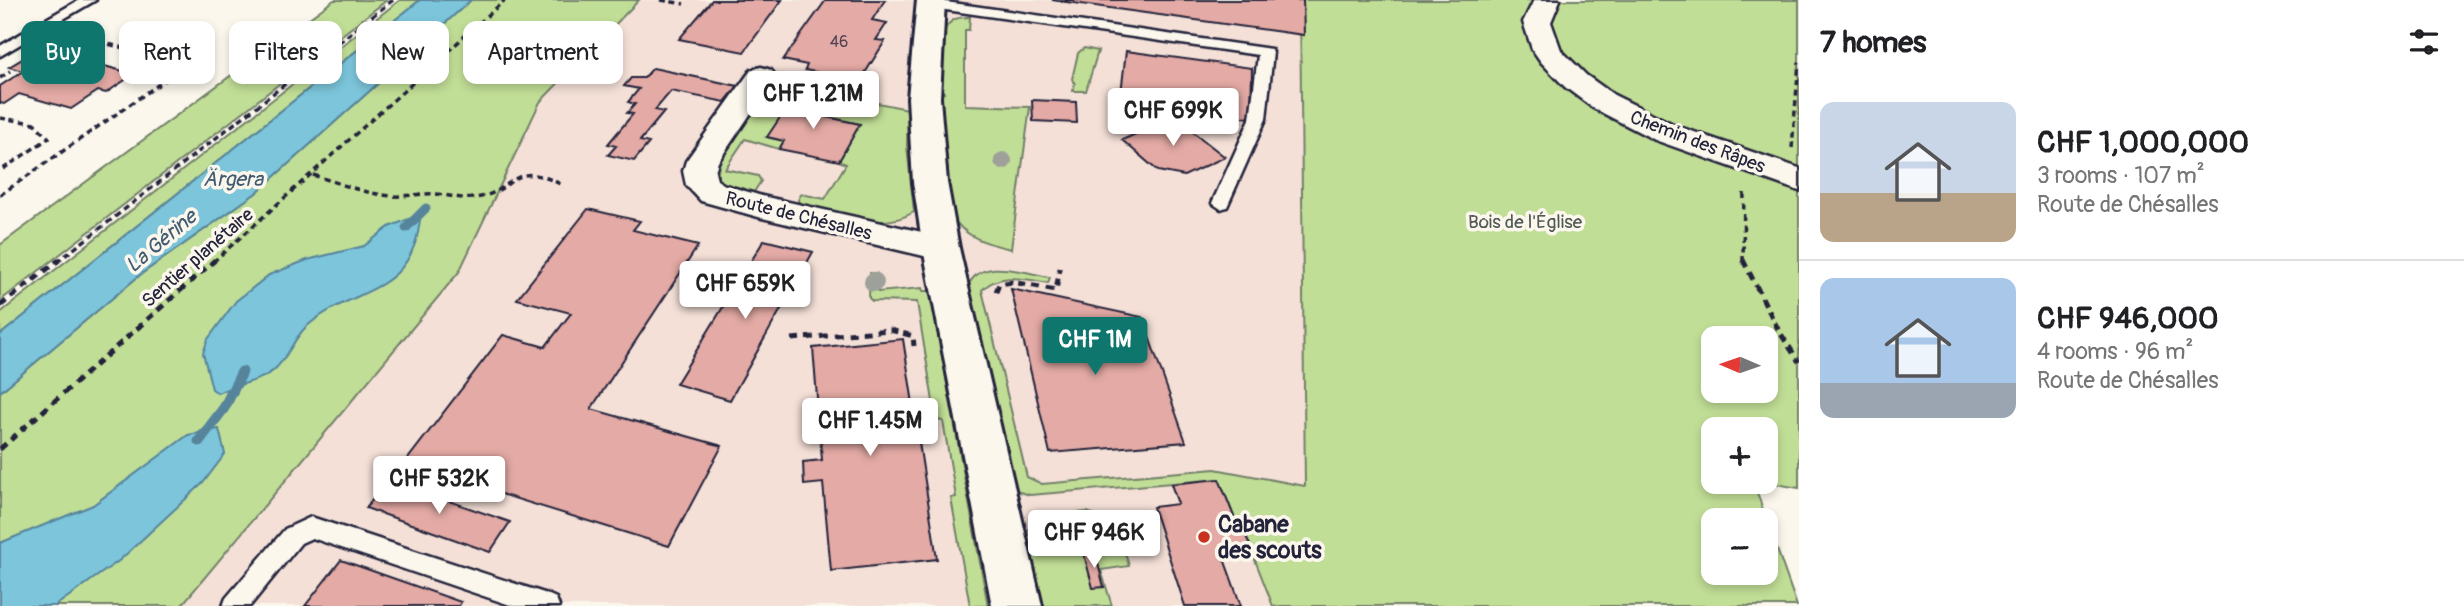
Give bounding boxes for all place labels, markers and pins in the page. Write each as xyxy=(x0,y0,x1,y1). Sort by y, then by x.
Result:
pin: CHF 1.21M xyxy=(733,72,893,131)
pin: CHF 699K xyxy=(1101,88,1245,148)
pin: CHF 659K xyxy=(673,262,817,321)
pin: CHF 1M xyxy=(1038,318,1152,377)
pin: CHF 1.45M xyxy=(790,398,950,458)
pin: CHF 532K xyxy=(367,456,511,516)
pin: CHF 946K xyxy=(1022,510,1166,570)
place label: Cabane des scouts xyxy=(1218,510,1322,565)
marker: Cabane des scouts xyxy=(1196,529,1212,545)

